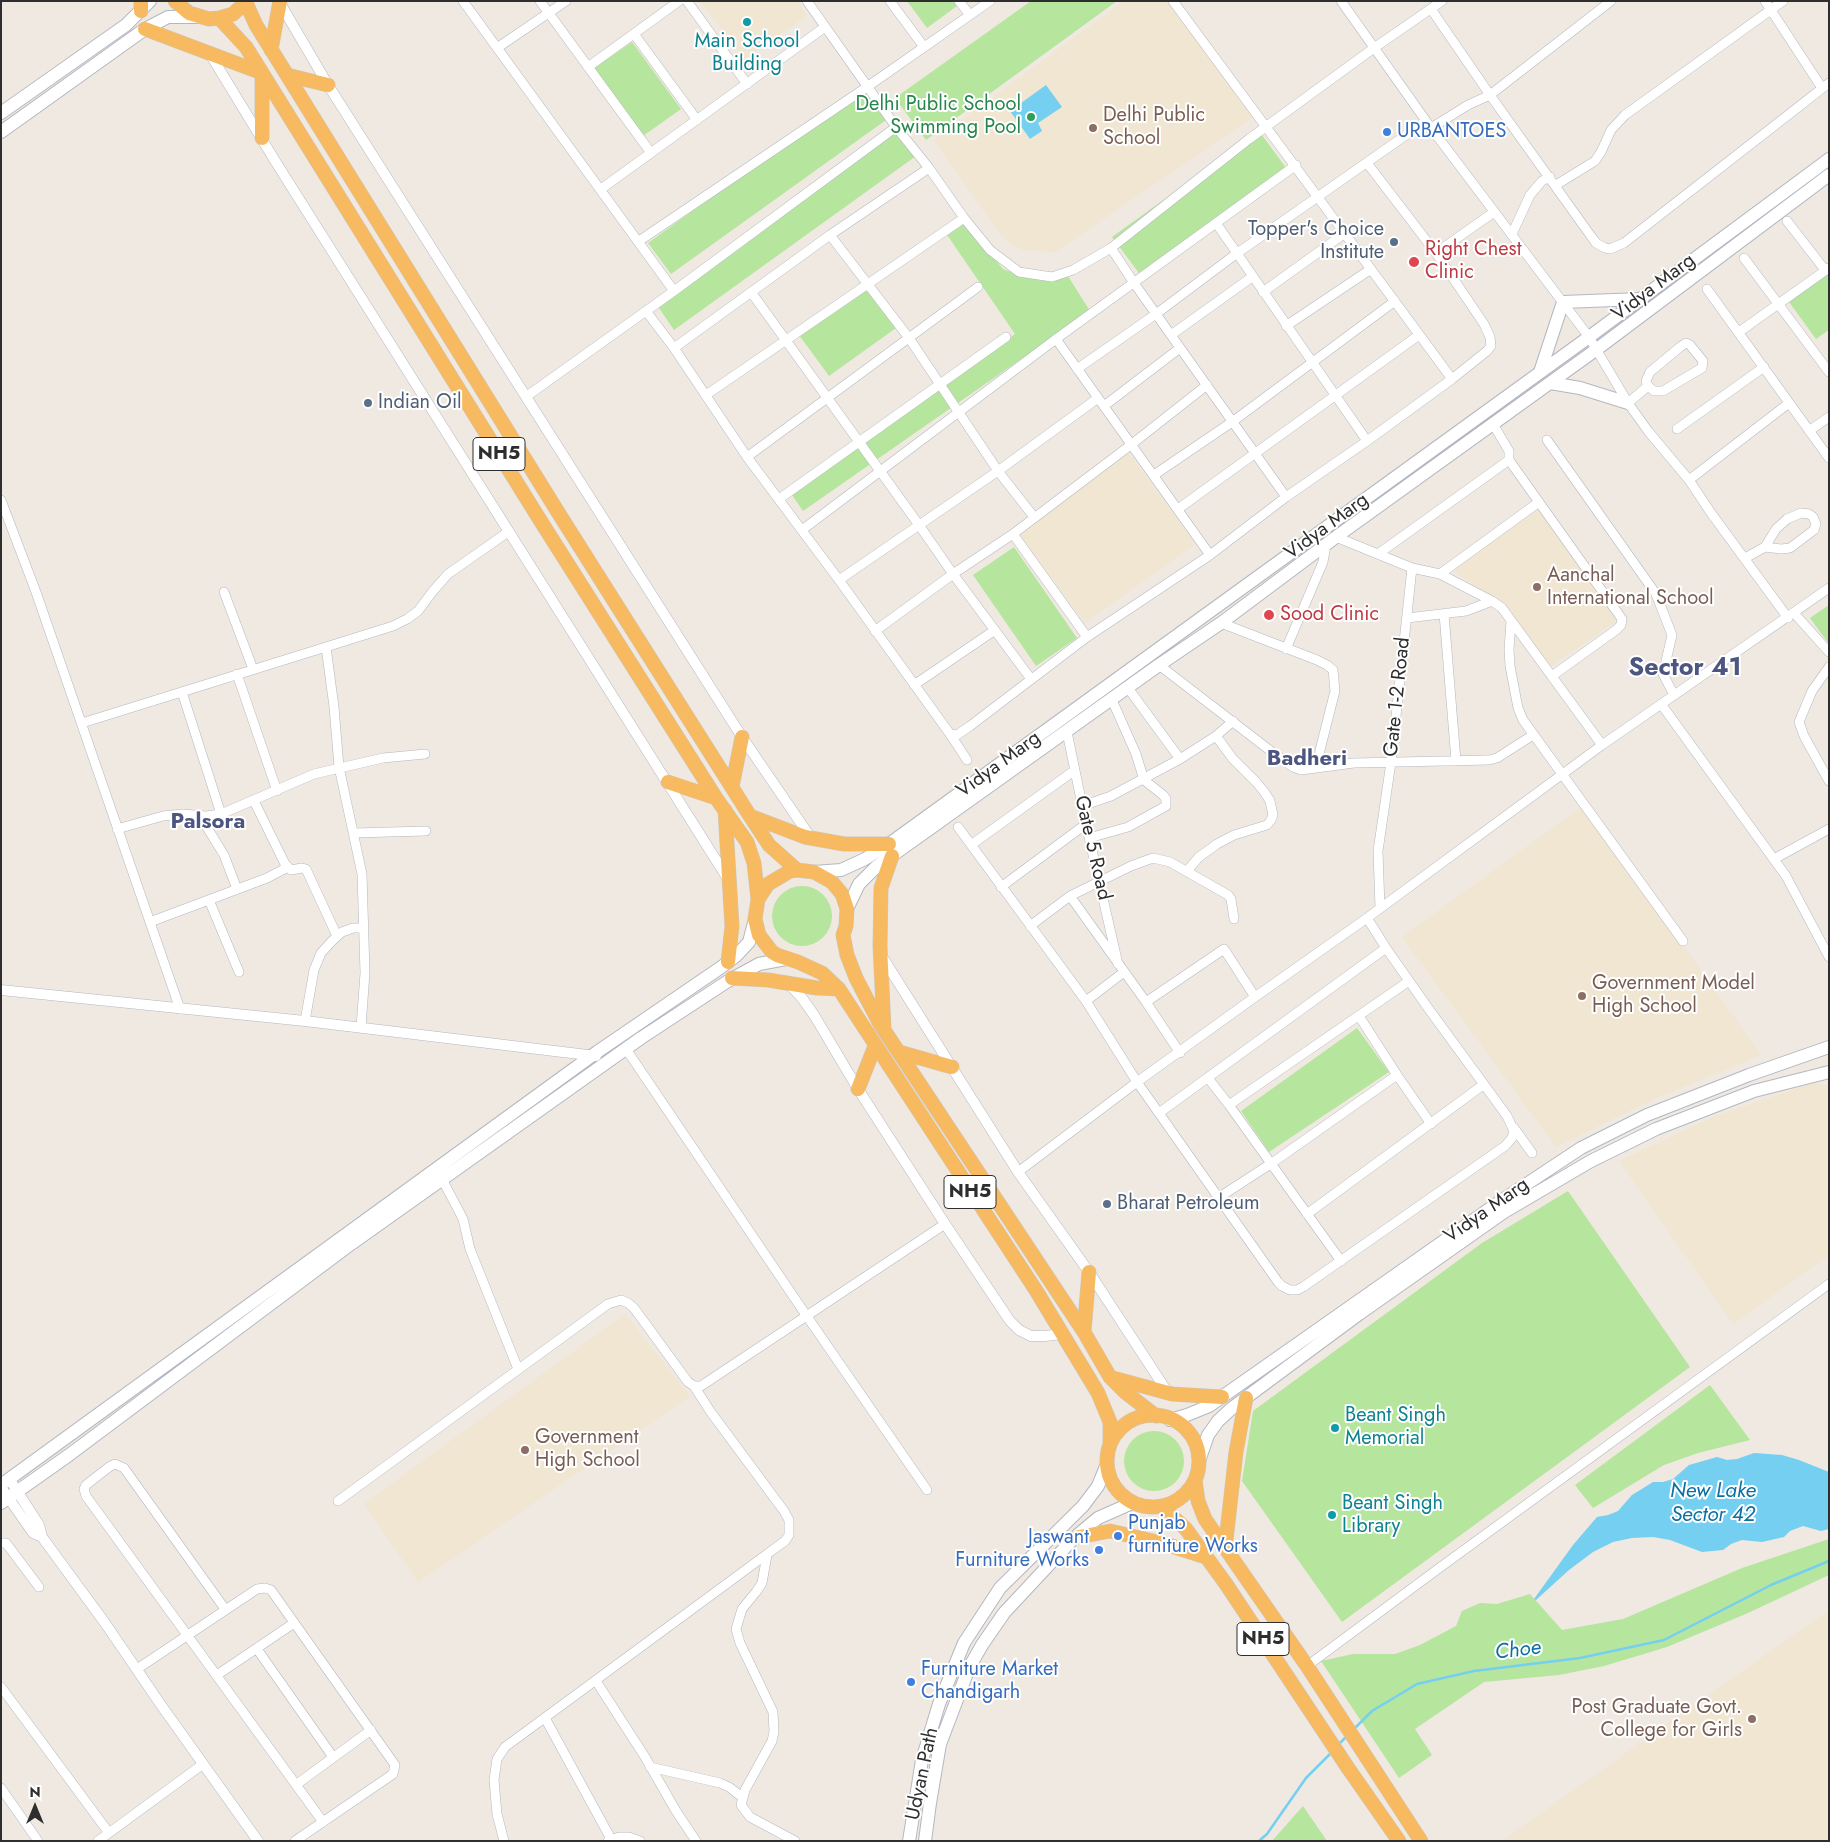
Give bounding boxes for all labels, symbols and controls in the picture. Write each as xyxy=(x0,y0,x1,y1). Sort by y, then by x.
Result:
marker: Main School Building xyxy=(741,16,753,28)
place label: Main School Building xyxy=(695,30,799,77)
place label: Delhi Public School Swimming Pool xyxy=(856,93,1021,140)
place label: Delhi Public School xyxy=(1103,104,1205,151)
marker: Delhi Public School Swimming Pool xyxy=(1025,111,1037,123)
place label: URBANTOES xyxy=(1397,120,1506,144)
marker: Delhi Public School xyxy=(1087,122,1099,134)
marker: URBANTOES xyxy=(1381,126,1393,138)
place label: Topper's Choice Institute xyxy=(1248,218,1384,265)
marker: Topper's Choice Institute xyxy=(1388,236,1400,248)
place label: Right Chest Clinic xyxy=(1425,238,1521,285)
street label: Vidya Marg xyxy=(1608,249,1700,327)
marker: Right Chest Clinic xyxy=(1407,255,1421,269)
place label: Indian Oil xyxy=(378,391,462,415)
marker: Indian Oil xyxy=(362,397,374,409)
road number: NH5 xyxy=(473,438,525,470)
street label: Vidya Marg xyxy=(1280,488,1374,566)
place label: Aanchal International School xyxy=(1547,564,1714,611)
marker: Aanchal International School xyxy=(1531,581,1543,593)
place label: Sood Clinic xyxy=(1280,603,1379,627)
marker: Sood Clinic xyxy=(1262,608,1276,622)
street label: Gate 1-2 Road xyxy=(1380,636,1416,758)
district label: Sector 41 xyxy=(1629,654,1741,684)
street label: Vidya Marg xyxy=(952,726,1046,804)
district label: Badheri xyxy=(1267,747,1347,773)
street label: Gate 5 Road xyxy=(1068,793,1116,903)
district label: Palsora xyxy=(171,810,245,836)
place label: Government Model High School xyxy=(1592,972,1755,1019)
marker: Government Model High School xyxy=(1576,990,1588,1002)
street label: Vidya Marg xyxy=(1440,1173,1534,1249)
road number: NH5 xyxy=(944,1176,996,1208)
place label: Bharat Petroleum xyxy=(1117,1192,1259,1216)
marker: Bharat Petroleum xyxy=(1101,1198,1113,1210)
place label: Beant Singh Memorial xyxy=(1345,1404,1446,1451)
marker: Beant Singh Memorial xyxy=(1329,1422,1341,1434)
place label: Government High School xyxy=(535,1426,640,1473)
marker: Government High School xyxy=(519,1444,531,1456)
water label: New Lake Sector 42 xyxy=(1670,1479,1756,1529)
place label: Beant Singh Library xyxy=(1342,1492,1443,1539)
marker: Beant Singh Library xyxy=(1326,1509,1338,1521)
place label: Punjab furniture Works xyxy=(1128,1512,1258,1559)
place label: Jaswant Furniture Works xyxy=(955,1526,1089,1573)
marker: Punjab furniture Works xyxy=(1112,1530,1124,1542)
marker: Jaswant Furniture Works xyxy=(1093,1544,1105,1556)
road number: NH5 xyxy=(1237,1622,1289,1656)
water label: Choe xyxy=(1493,1636,1543,1666)
place label: Furniture Market Chandigarh xyxy=(921,1658,1058,1705)
marker: Furniture Market Chandigarh xyxy=(905,1676,917,1688)
place label: Post Graduate Govt. College for Girls xyxy=(1572,1696,1742,1743)
marker: Post Graduate Govt. College for Girls xyxy=(1746,1713,1758,1725)
street label: Udyan Path xyxy=(901,1725,945,1823)
north arrow xyxy=(10,1782,60,1832)
text: N xyxy=(29,1782,41,1802)

